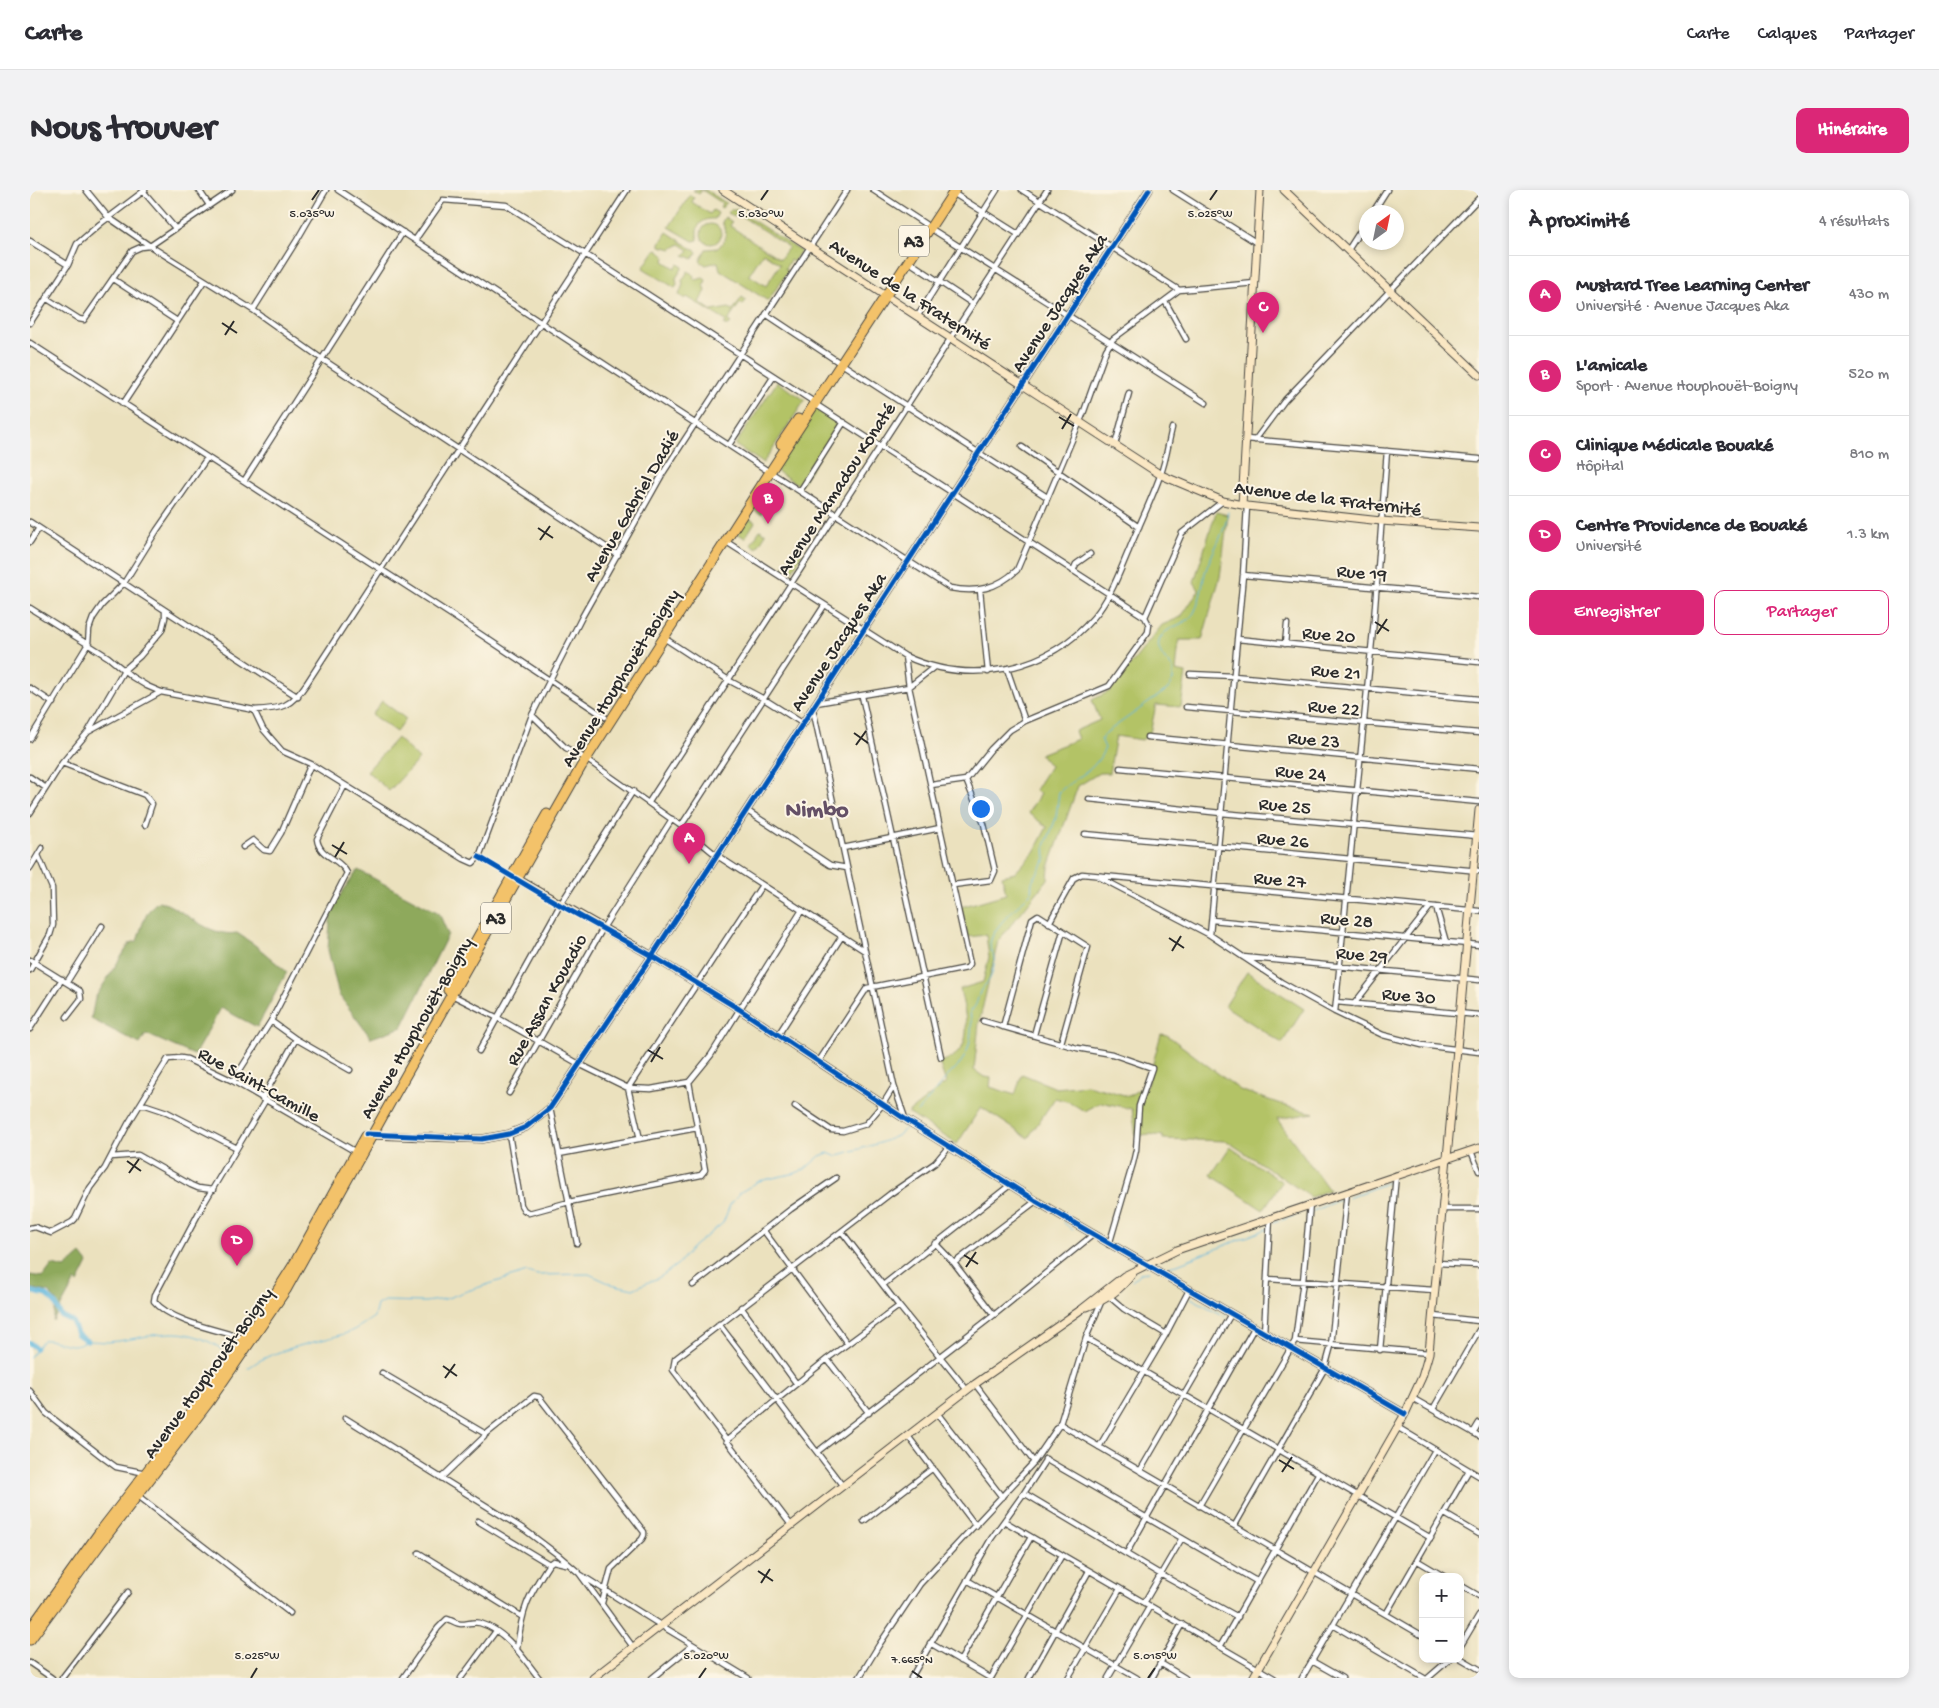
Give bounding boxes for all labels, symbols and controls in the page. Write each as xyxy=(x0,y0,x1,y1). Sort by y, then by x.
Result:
text: Carte xyxy=(25,20,82,49)
text: Carte xyxy=(1687,24,1730,45)
text: Calques xyxy=(1758,24,1816,45)
text: Partager xyxy=(1844,24,1914,45)
button: Itinéraire xyxy=(1796,108,1909,153)
text: Nous trouver xyxy=(30,110,216,151)
north arrow xyxy=(1359,205,1404,250)
text: 5.035°W xyxy=(289,208,335,222)
text: 5.030°W xyxy=(738,208,784,222)
text: 5.025°W xyxy=(1188,208,1232,222)
text: À proximité xyxy=(1529,210,1630,235)
text: 4 résultats xyxy=(1819,213,1889,232)
road number: A3 xyxy=(899,226,929,256)
street label: Avenue Jacques Aka xyxy=(1008,229,1115,377)
street label: Avenue de la Fraternité xyxy=(824,235,994,357)
text: Mustard Tree Learning Center xyxy=(1576,275,1809,298)
text: A xyxy=(1540,286,1550,305)
text: 430 m xyxy=(1849,286,1889,305)
pin: C xyxy=(1247,292,1279,333)
text: Université · Avenue Jacques Aka xyxy=(1576,298,1789,317)
text: L'amicale xyxy=(1576,355,1647,378)
text: B xyxy=(1541,366,1549,385)
text: 520 m xyxy=(1849,366,1889,385)
text: Sport · Avenue Houphouët-Boigny xyxy=(1576,378,1798,397)
street label: Avenue Mamadou Konaté xyxy=(773,399,902,581)
street label: Avenue Gabriel Dadié xyxy=(580,427,686,587)
text: Clinique Médicale Bouaké xyxy=(1576,435,1773,458)
text: C xyxy=(1541,446,1549,465)
text: 810 m xyxy=(1850,446,1889,465)
text: Hôpital xyxy=(1576,458,1624,477)
street label: Avenue de la Fraternité xyxy=(1233,478,1423,523)
pin: B xyxy=(752,483,784,524)
text: Centre Providence de Bouaké xyxy=(1576,515,1807,538)
text: D xyxy=(1540,526,1550,545)
text: 1.3 km xyxy=(1847,526,1889,545)
text: Université xyxy=(1576,538,1641,557)
street label: Rue 19 xyxy=(1336,561,1388,588)
street label: Avenue Jacques Aka xyxy=(787,568,894,716)
street label: Avenue Houphouët-Boigny xyxy=(558,585,687,772)
button: Enregistrer xyxy=(1529,590,1704,635)
button: Partager xyxy=(1714,590,1889,635)
street label: Rue 20 xyxy=(1301,623,1356,650)
street label: Rue 21 xyxy=(1310,660,1362,687)
street label: Rue 22 xyxy=(1307,696,1361,723)
street label: Rue 23 xyxy=(1287,728,1341,755)
street label: Rue 24 xyxy=(1274,761,1327,788)
street label: Rue 25 xyxy=(1258,794,1312,821)
your location xyxy=(968,796,994,822)
district label: Nimbo xyxy=(785,797,849,826)
pin: A xyxy=(673,823,705,864)
street label: Rue 26 xyxy=(1256,828,1310,855)
street label: Rue 27 xyxy=(1253,868,1308,895)
road number: A3 xyxy=(481,902,511,934)
street label: Rue 28 xyxy=(1319,908,1374,935)
street label: Rue Assan Kouadio xyxy=(502,931,594,1071)
street label: Avenue Houphouët-Boigny xyxy=(357,933,480,1124)
street label: Rue 29 xyxy=(1335,943,1389,970)
street label: Rue 30 xyxy=(1381,984,1437,1011)
street label: Rue Saint-Camille xyxy=(193,1043,324,1129)
pin: D xyxy=(221,1225,253,1266)
street label: Avenue Houphouët-Boigny xyxy=(140,1283,280,1464)
map controls xyxy=(1419,1573,1464,1663)
button: + xyxy=(1419,1573,1464,1618)
button: − xyxy=(1419,1618,1464,1663)
text: 5.025°W xyxy=(235,1650,279,1664)
text: 5.020°W xyxy=(683,1650,729,1664)
text: 5.015°W xyxy=(1133,1650,1177,1664)
text: 7.665°N xyxy=(890,1654,933,1668)

